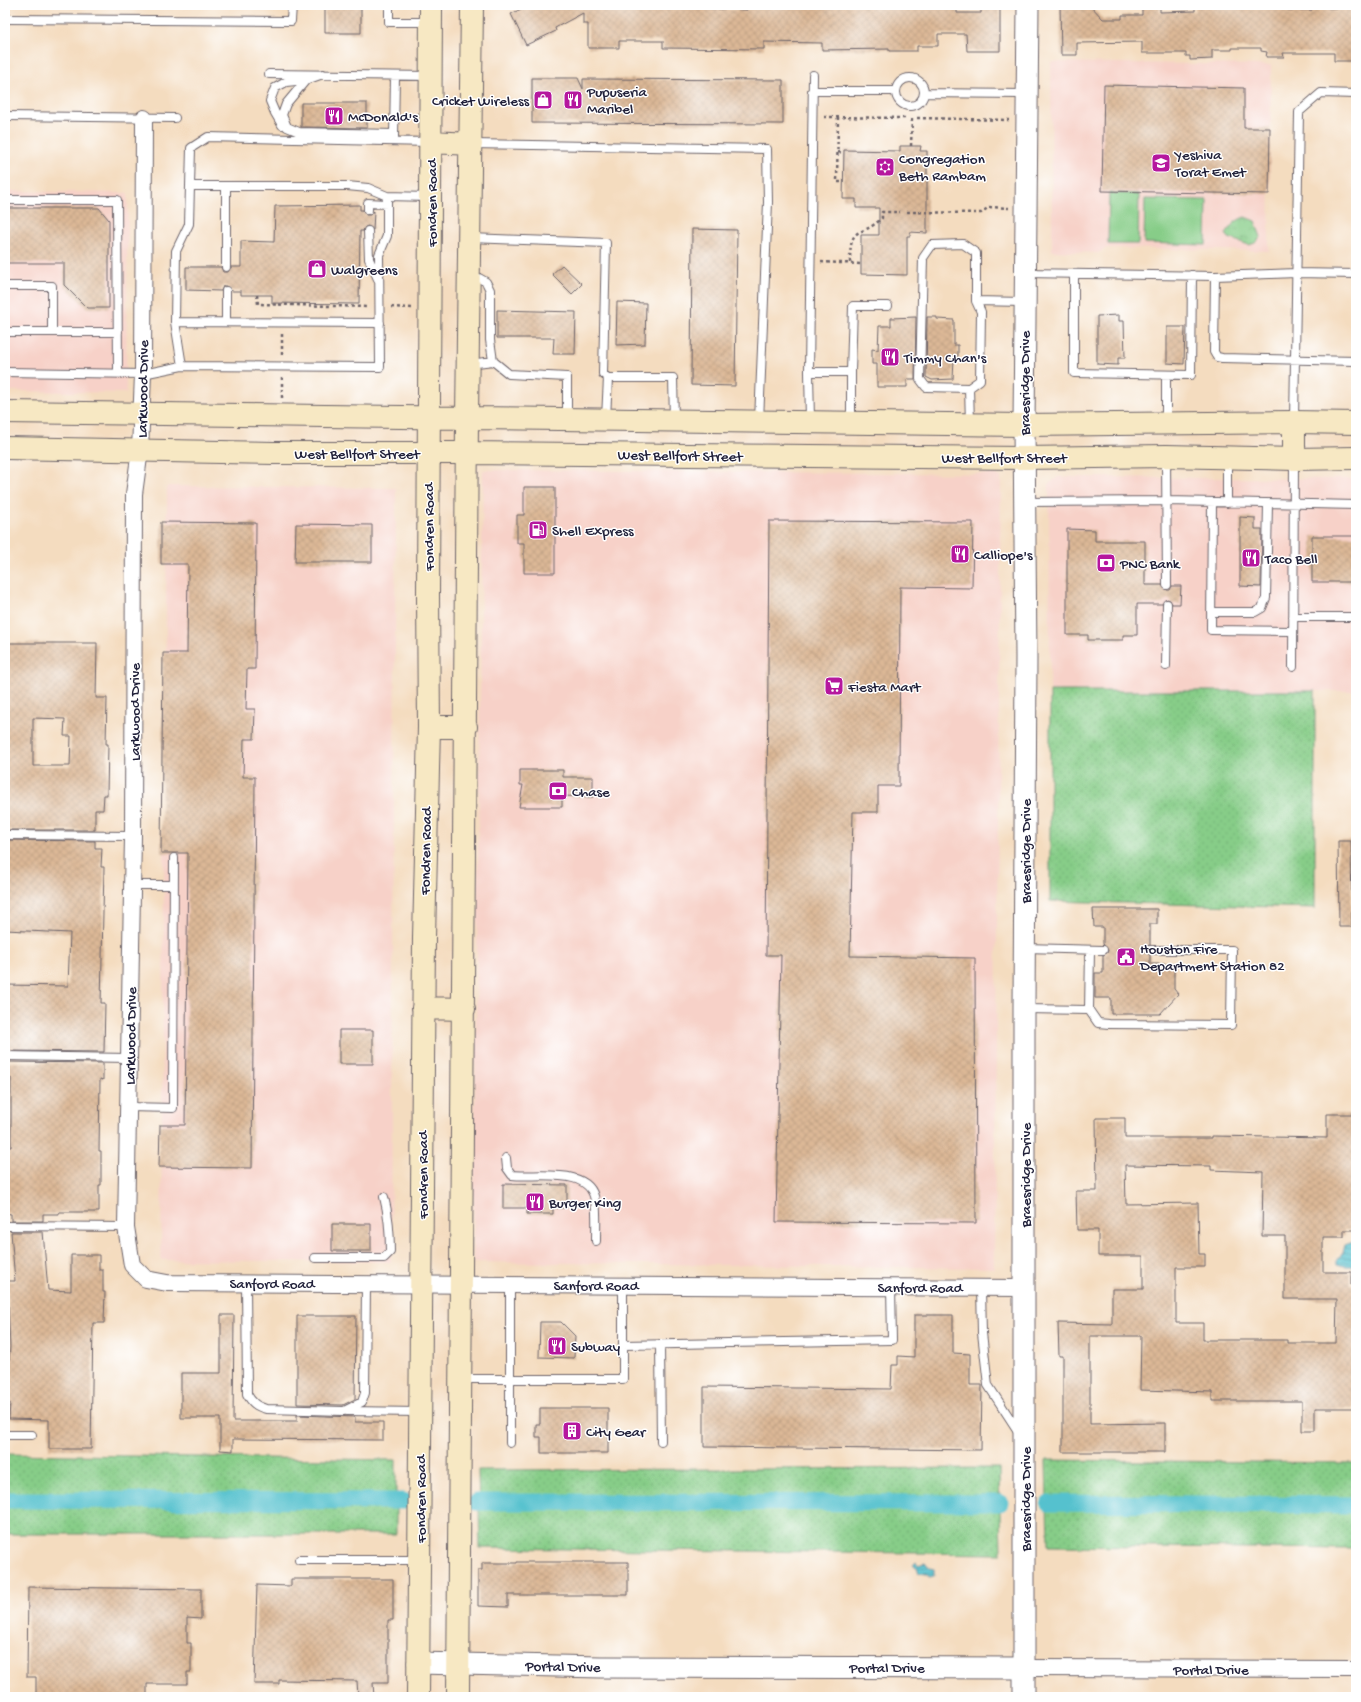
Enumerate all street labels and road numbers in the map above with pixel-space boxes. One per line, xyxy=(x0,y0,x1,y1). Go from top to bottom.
street label: Fondren Road xyxy=(424,158,442,248)
street label: Braesridge Drive xyxy=(1017,331,1035,436)
street label: Larkwood Drive xyxy=(134,340,154,438)
street label: West Bellfort Street xyxy=(294,446,421,464)
street label: West Bellfort Street xyxy=(617,447,745,467)
street label: West Bellfort Street xyxy=(941,450,1068,468)
street label: Fondren Road xyxy=(421,482,439,572)
street label: Larkwood Drive xyxy=(127,663,145,761)
street label: Braesridge Drive xyxy=(1018,799,1036,904)
street label: Fondren Road xyxy=(417,806,437,896)
street label: Larkwood Drive xyxy=(122,987,142,1085)
street label: Braesridge Drive xyxy=(1018,1123,1036,1228)
street label: Fondren Road xyxy=(415,1130,433,1220)
street label: Sanford Road xyxy=(229,1276,316,1294)
street label: Sanford Road xyxy=(553,1278,640,1296)
street label: Sanford Road xyxy=(877,1280,964,1298)
street label: Braesridge Drive xyxy=(1018,1447,1036,1552)
street label: Fondren Road xyxy=(413,1454,431,1544)
street label: Portal Drive xyxy=(524,1658,601,1678)
street label: Portal Drive xyxy=(848,1660,925,1678)
street label: Portal Drive xyxy=(1172,1662,1249,1680)

